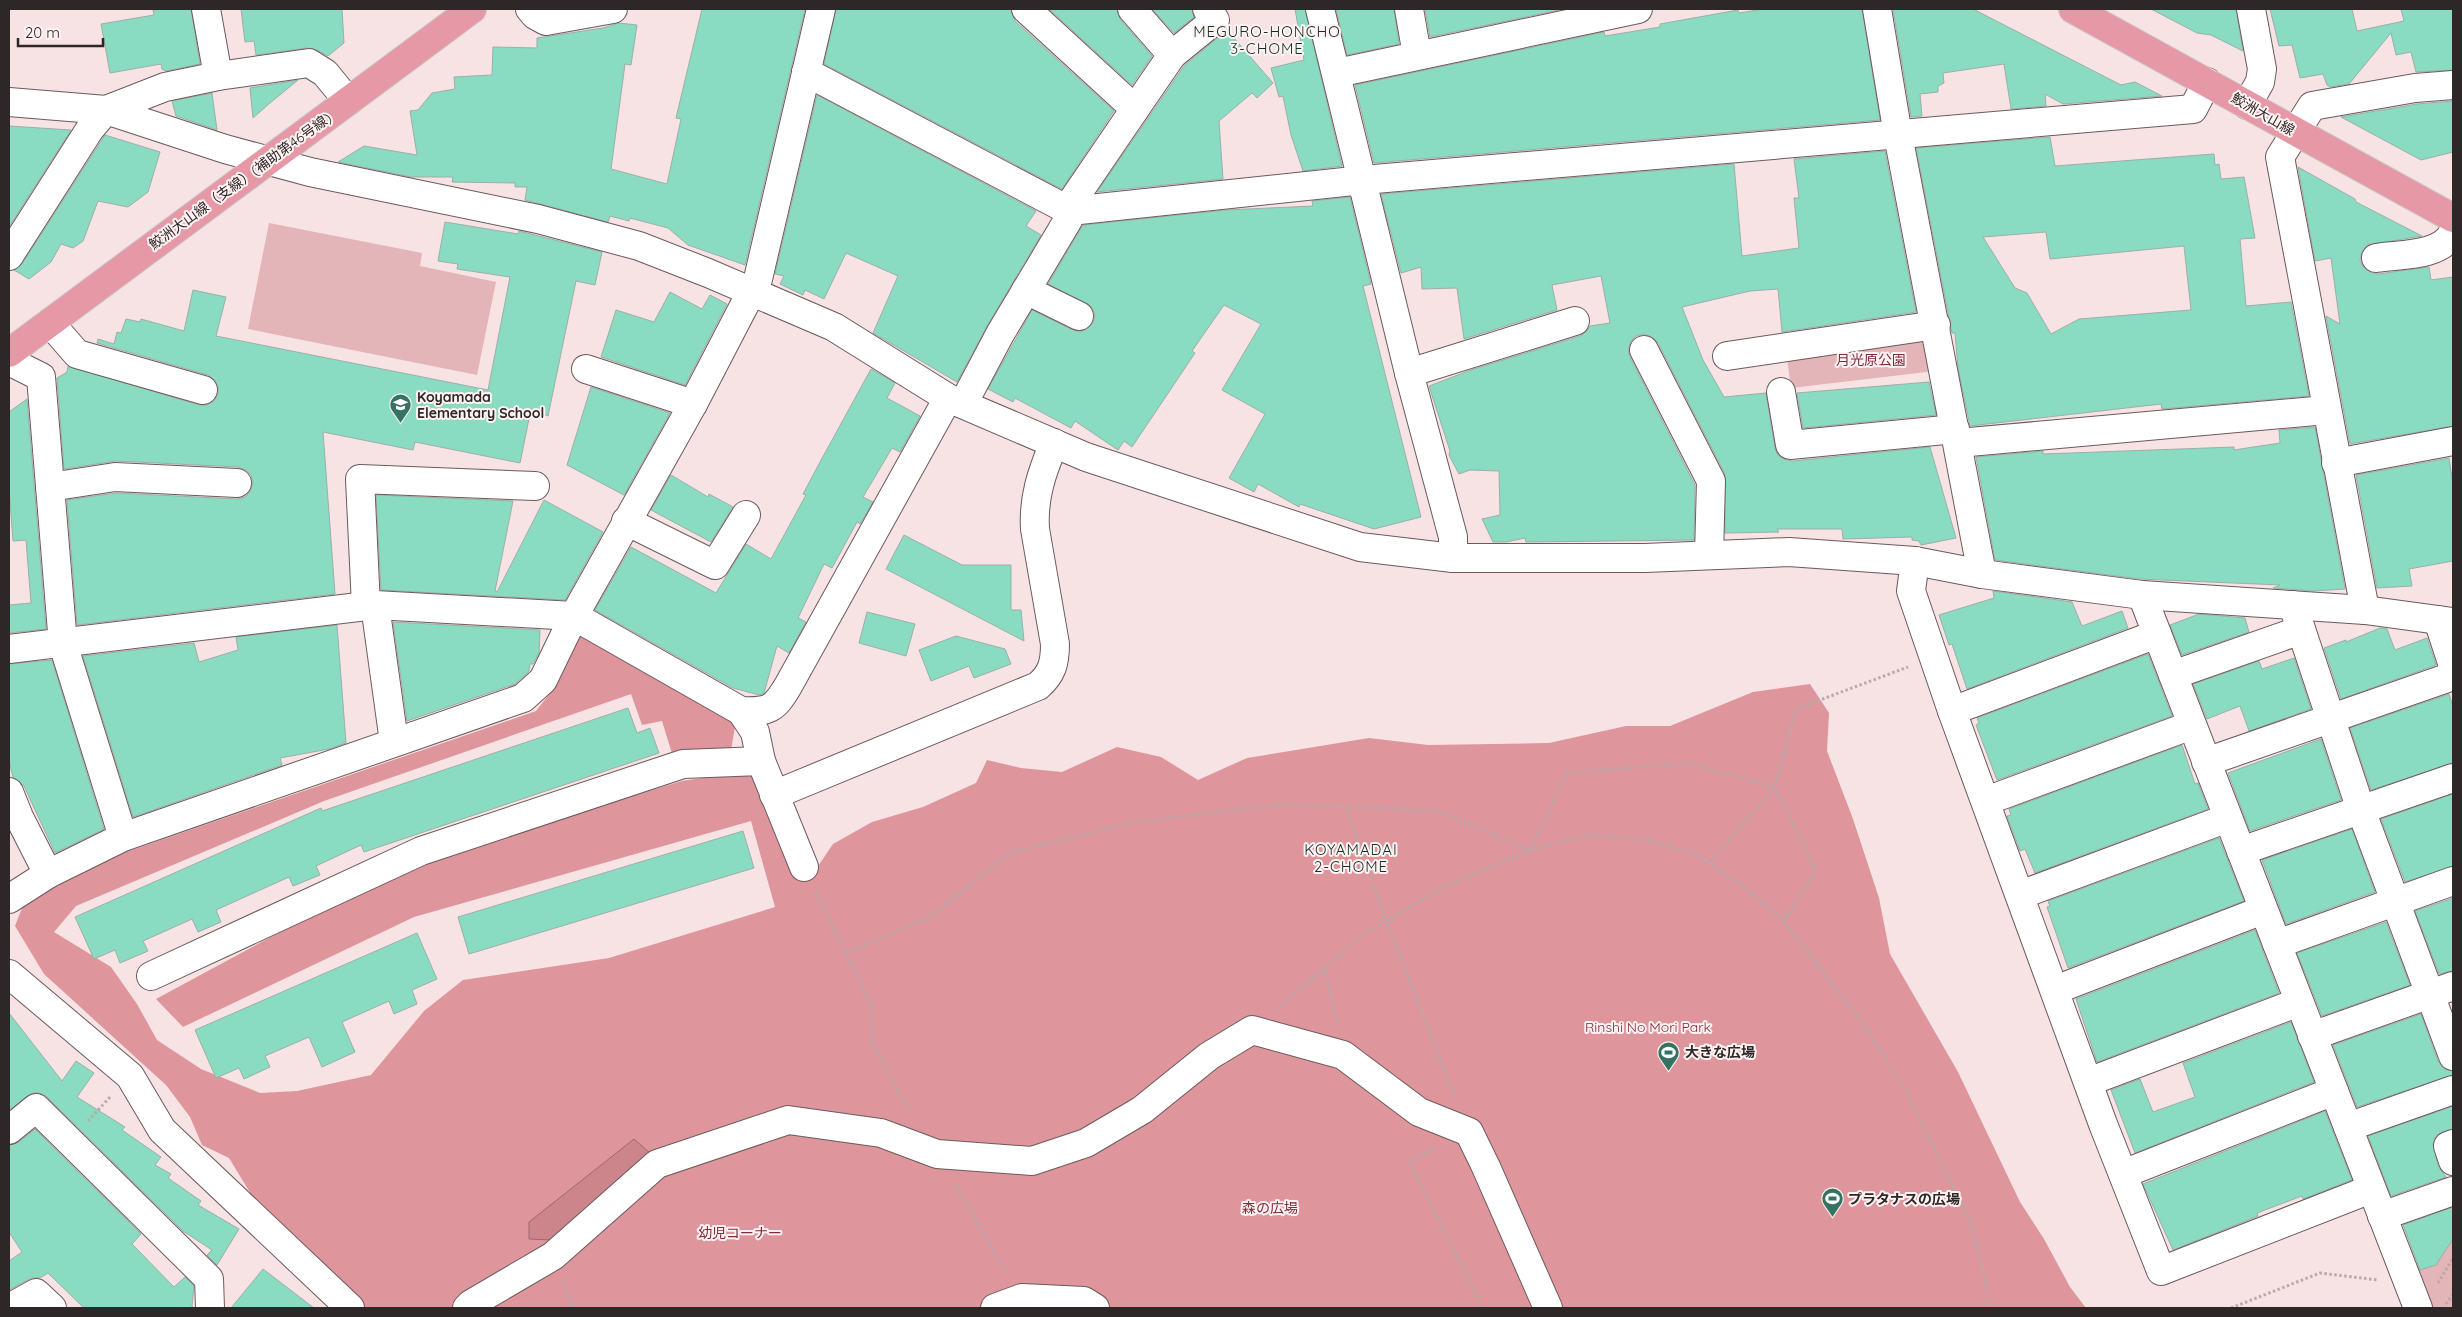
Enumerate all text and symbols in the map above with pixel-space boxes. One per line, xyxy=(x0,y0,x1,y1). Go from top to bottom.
scale bar xyxy=(18,15,102,47)
district label: MEGURO-HONCHO 3-CHOME xyxy=(1193,22,1341,58)
text: 20 m xyxy=(25,23,60,42)
street label: 鮫洲大山線 xyxy=(2228,89,2298,139)
street label: 鮫洲大山線（支線）(補助第46号線) xyxy=(145,109,335,253)
park label: 月光原公園 xyxy=(1836,351,1906,369)
place label: Koyamada Elementary School xyxy=(417,388,544,422)
school or university icon: Koyamada Elementary School xyxy=(389,393,413,424)
district label: KOYAMADAI 2-CHOME xyxy=(1304,840,1398,876)
park label: Rinshi No Mori Park xyxy=(1585,1018,1711,1036)
sports icon: 大きな広場 xyxy=(1657,1040,1681,1071)
place label: 大きな広場 xyxy=(1685,1043,1755,1061)
sports icon: プラタナスの広場 xyxy=(1820,1187,1844,1218)
place label: プラタナスの広場 xyxy=(1848,1190,1960,1208)
park label: 森の広場 xyxy=(1242,1199,1298,1217)
park label: 幼児コーナー xyxy=(698,1224,782,1242)

